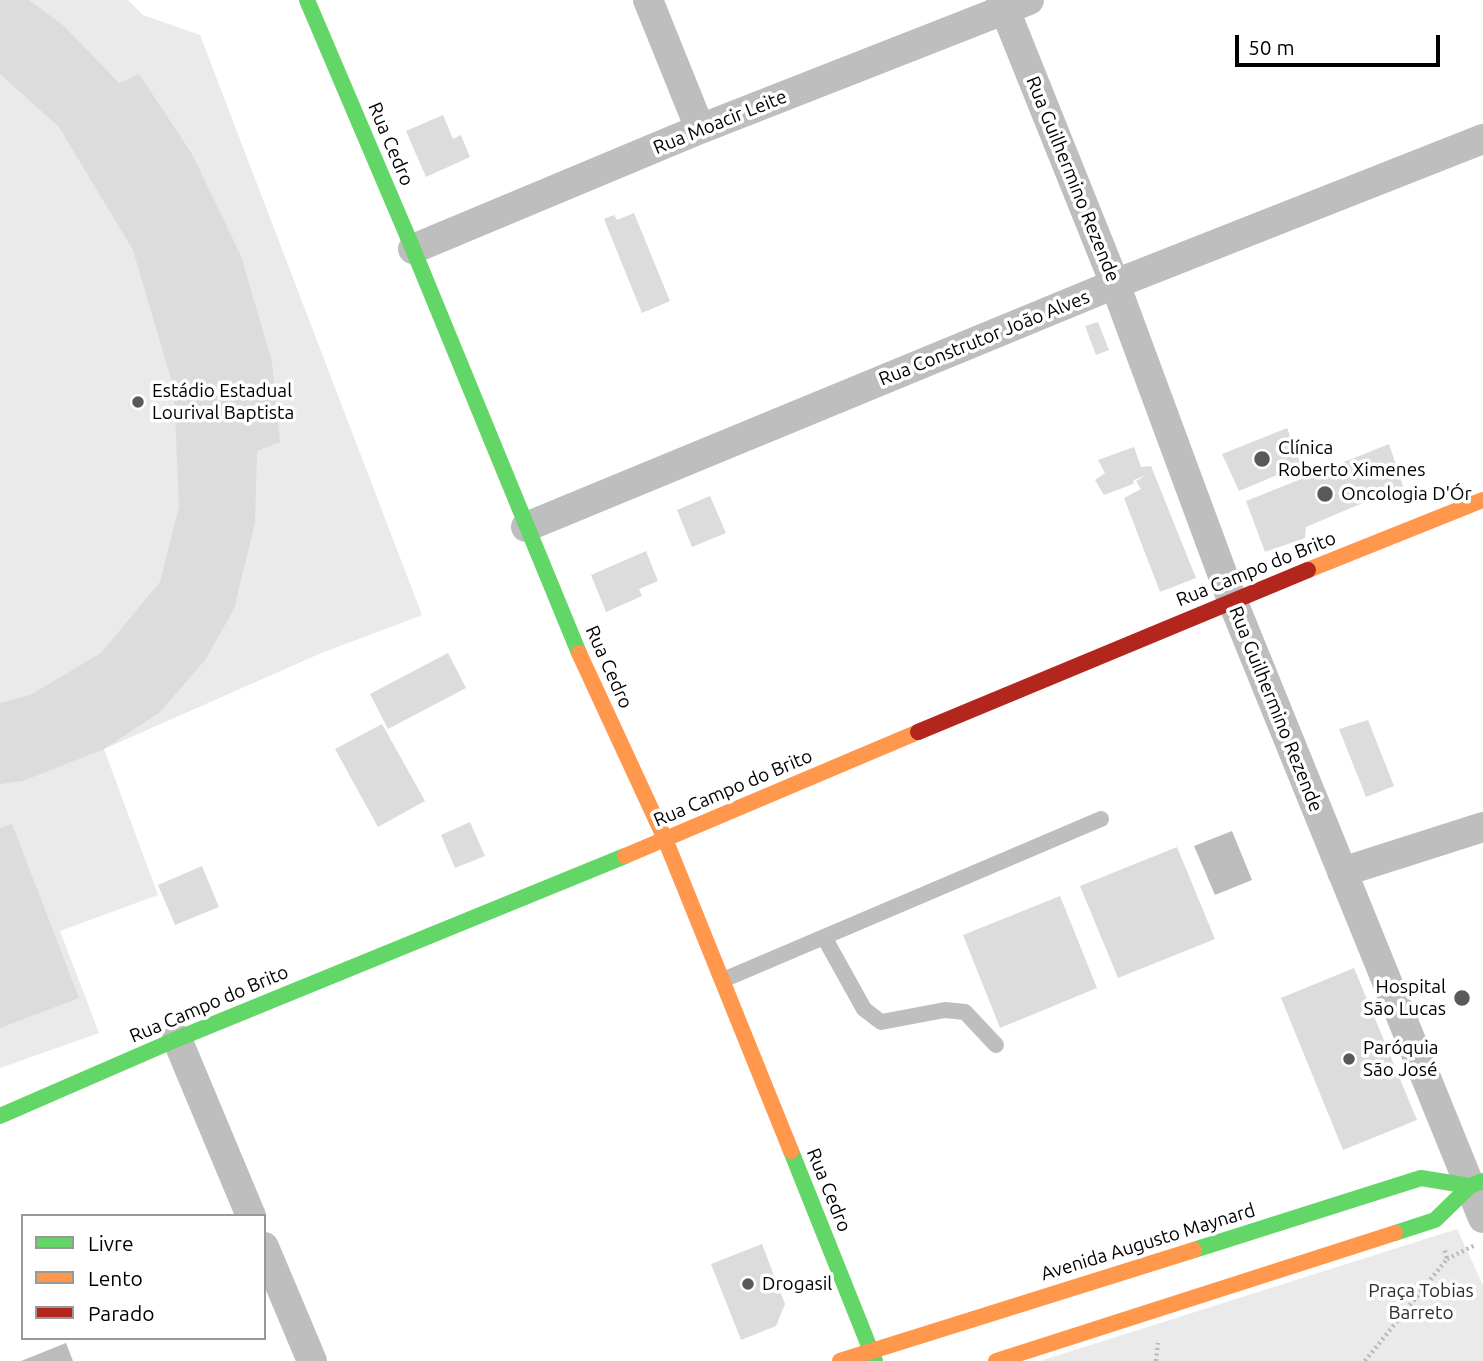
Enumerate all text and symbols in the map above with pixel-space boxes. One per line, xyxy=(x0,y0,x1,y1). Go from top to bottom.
scale bar xyxy=(1238,21,1443,65)
text: 50 m xyxy=(1248,35,1295,59)
street label: Rua Guilhermino Rezende xyxy=(1021,73,1125,285)
street label: Rua Moacir Leite xyxy=(650,85,790,159)
street label: Rua Cedro xyxy=(363,99,419,189)
street label: Rua Construtor João Alves xyxy=(875,285,1093,391)
place label: Estádio Estadual Lourival Baptista xyxy=(152,380,294,424)
marker: Estádio Estadual Lourival Baptista xyxy=(130,394,146,410)
place label: Clínica Roberto Ximenes xyxy=(1278,437,1425,481)
marker: Clínica Roberto Ximenes xyxy=(1252,449,1272,469)
place label: Oncologia D'Ór xyxy=(1341,483,1472,505)
marker: Oncologia D'Ór xyxy=(1315,484,1335,504)
street label: Rua Campo do Brito xyxy=(1173,527,1339,611)
street label: Rua Guilhermino Rezende xyxy=(1224,603,1328,815)
street label: Rua Cedro xyxy=(581,622,637,712)
street label: Rua Campo do Brito xyxy=(650,744,816,832)
street label: Rua Campo do Brito xyxy=(126,960,292,1048)
place label: Hospital São Lucas xyxy=(1363,976,1446,1020)
marker: Hospital São Lucas xyxy=(1452,988,1472,1008)
place label: Paróquia São José xyxy=(1363,1037,1439,1081)
marker: Paróquia São José xyxy=(1341,1051,1357,1067)
street label: Rua Cedro xyxy=(802,1145,856,1235)
street label: Avenida Augusto Maynard xyxy=(1038,1199,1258,1285)
legend xyxy=(21,1214,266,1340)
text: Livre xyxy=(88,1231,134,1255)
text: Lento xyxy=(88,1266,143,1290)
place label: Drogasil xyxy=(762,1273,832,1295)
marker: Drogasil xyxy=(740,1276,756,1292)
park label: Praça Tobias Barreto xyxy=(1368,1280,1474,1324)
text: Parado xyxy=(88,1301,154,1325)

